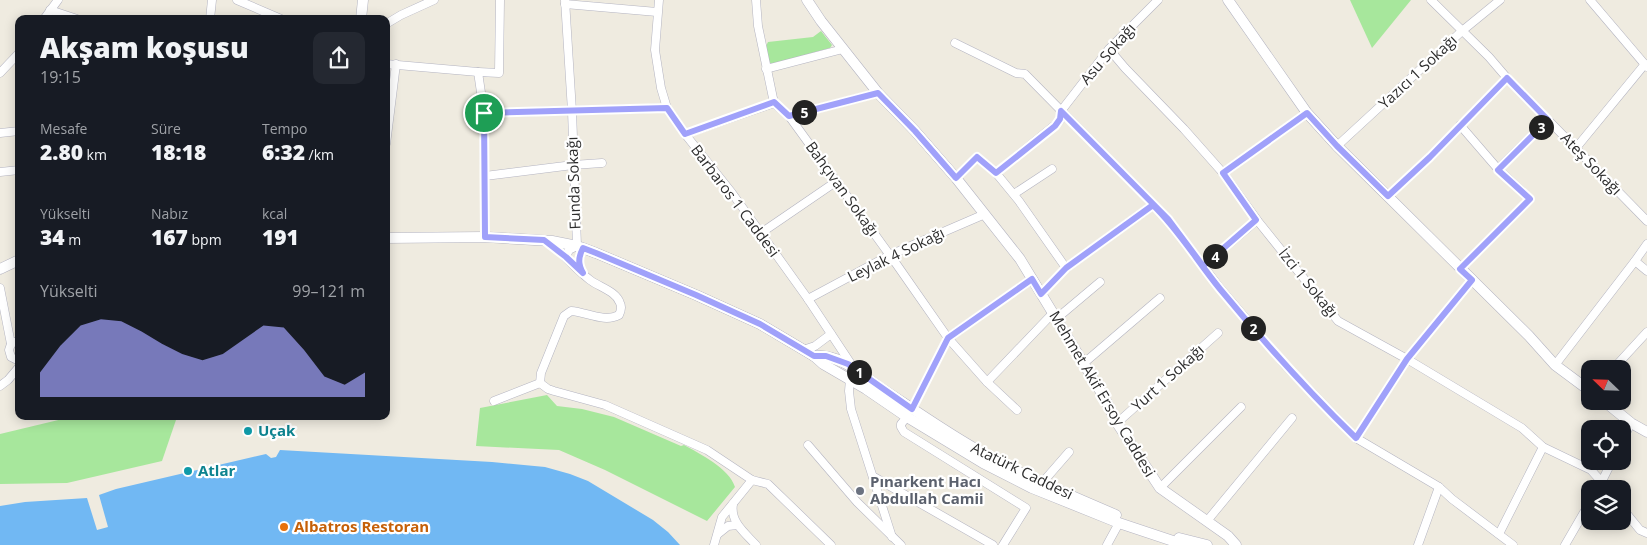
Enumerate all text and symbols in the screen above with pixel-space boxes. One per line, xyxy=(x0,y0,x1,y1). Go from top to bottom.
street label: Asu Sokağı xyxy=(1075,18,1139,88)
text: Akşam koşusu xyxy=(40,28,249,66)
street label: Yazıcı 1 Sokağı xyxy=(1374,30,1461,113)
button: share xyxy=(313,32,365,84)
text: 19:15 xyxy=(40,66,81,88)
pin xyxy=(463,92,505,134)
icon: arrive xyxy=(470,99,498,127)
pin: 5 xyxy=(792,100,816,124)
text: 5 xyxy=(800,103,809,122)
pin: 3 xyxy=(1528,114,1554,140)
text: 3 xyxy=(1537,118,1546,137)
text: Mesafe xyxy=(40,119,87,138)
text: Süre xyxy=(151,119,181,138)
text: Tempo xyxy=(262,119,308,138)
street label: Ateş Sokağı xyxy=(1557,128,1627,199)
street label: Funda Sokağı xyxy=(561,136,585,230)
street label: Bahçıvan Sokağı xyxy=(802,137,884,240)
text: 2.80 xyxy=(40,138,83,166)
text: 18:18 xyxy=(151,138,206,166)
text: 6:32 xyxy=(262,138,305,166)
street label: Barbaros 1 Caddesi xyxy=(687,140,785,261)
text: km xyxy=(83,145,107,164)
text: /km xyxy=(305,145,334,164)
text: Yükselti xyxy=(40,204,90,223)
text: Nabız xyxy=(151,204,188,223)
text: kcal xyxy=(262,204,287,223)
street label: Leylak 4 Sokağı xyxy=(844,222,947,286)
text: 34 xyxy=(40,223,65,251)
text: 167 xyxy=(151,223,188,251)
text: 191 xyxy=(262,223,299,251)
text: m xyxy=(65,230,81,249)
text: bpm xyxy=(188,230,222,249)
street label: İzci 1 Sokağı xyxy=(1275,243,1343,321)
pin: 4 xyxy=(1202,244,1228,268)
text: 4 xyxy=(1211,247,1220,266)
text: Yükselti xyxy=(40,280,98,302)
text: 99–121 m xyxy=(292,280,365,302)
street label: Mehmet Akif Ersoy Caddesi xyxy=(1045,307,1160,480)
pin: 2 xyxy=(1240,316,1266,340)
text: 2 xyxy=(1249,319,1258,338)
street label: Yurt 1 Sokağı xyxy=(1127,339,1208,415)
pin: 1 xyxy=(846,360,872,384)
north arrow xyxy=(1581,360,1631,410)
map controls xyxy=(1581,360,1631,530)
text: 1 xyxy=(855,363,864,382)
place label: Uçak xyxy=(258,420,296,440)
button: locate xyxy=(1581,420,1631,470)
marker: Uçak xyxy=(242,425,254,437)
street label: Atatürk Caddesi xyxy=(968,437,1077,503)
place label: Atlar xyxy=(198,460,235,480)
marker: Atlar xyxy=(182,465,194,477)
place label: Pınarkent Hacı Abdullah Camii xyxy=(870,471,984,508)
button: layers xyxy=(1581,480,1631,530)
marker: Pınarkent Hacı Abdullah Camii xyxy=(854,485,866,497)
place label: Albatros Restoran xyxy=(294,516,429,536)
marker: Albatros Restoran xyxy=(278,521,290,533)

